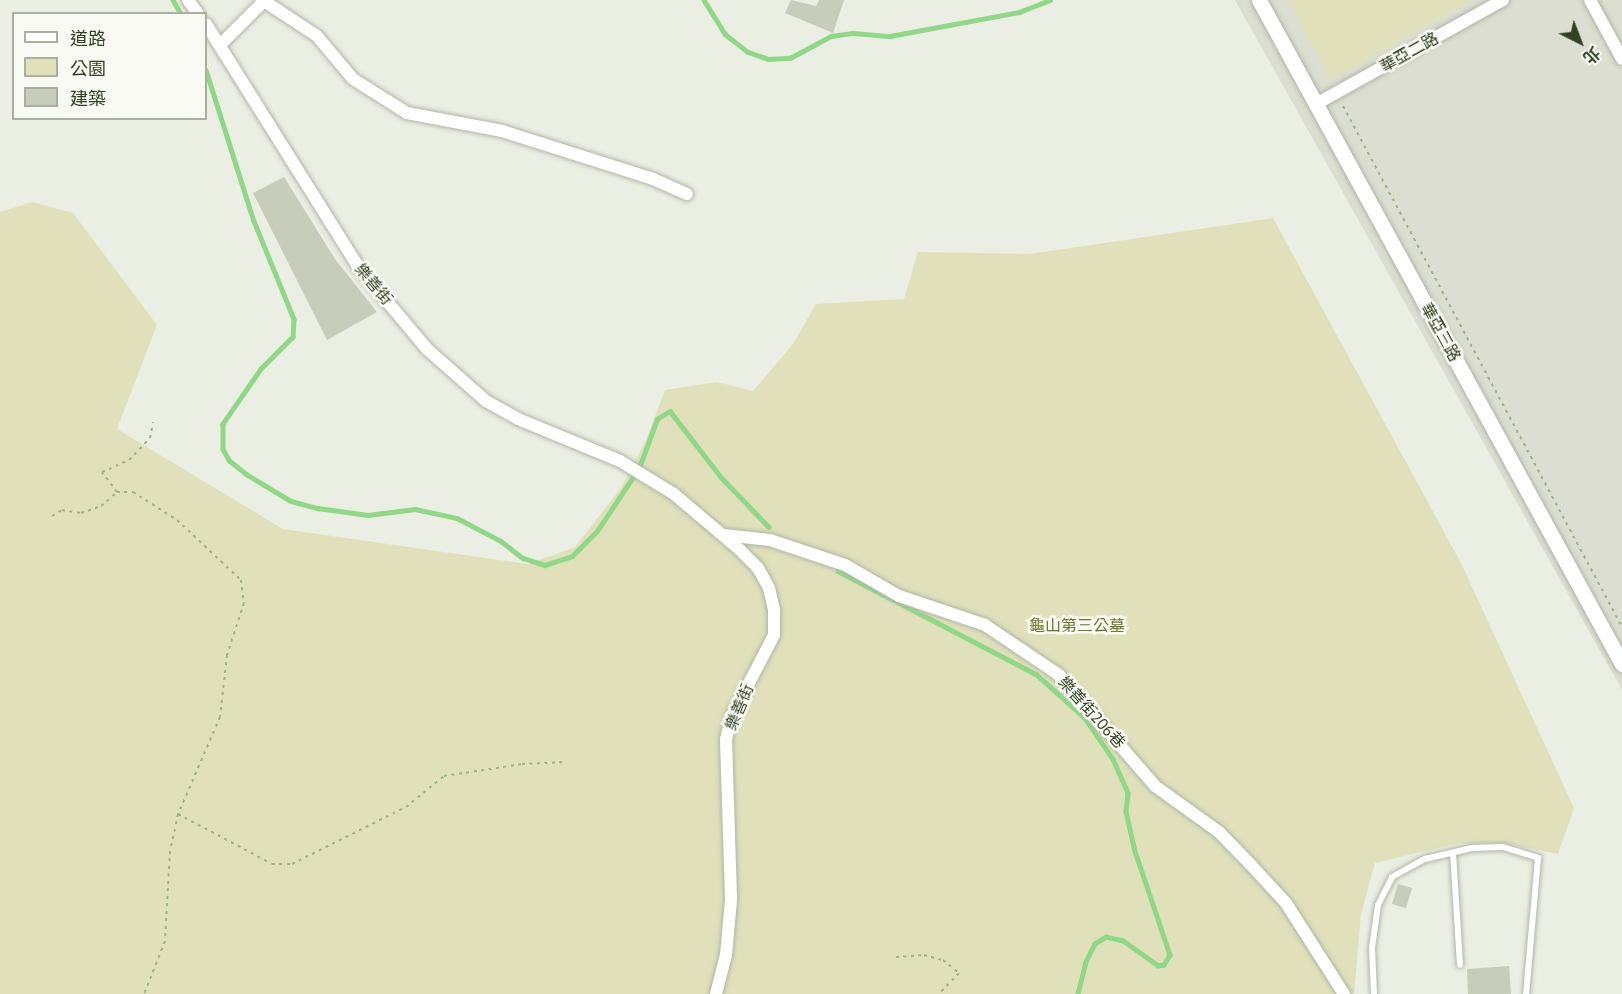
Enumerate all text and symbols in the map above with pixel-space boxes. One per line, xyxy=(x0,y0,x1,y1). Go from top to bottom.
legend xyxy=(12,12,207,120)
north arrow xyxy=(1550,12,1610,72)
text: 道路 xyxy=(70,27,106,50)
street label: 華亞二路 xyxy=(1376,28,1442,76)
text: 北 xyxy=(1579,43,1605,68)
text: 公園 xyxy=(70,57,106,80)
text: 建築 xyxy=(70,87,106,110)
street label: 樂善街 xyxy=(351,259,397,309)
street label: 華亞三路 xyxy=(1417,299,1465,365)
park label: 龜山第三公墓 xyxy=(1029,615,1125,635)
street label: 樂善街206巷 xyxy=(1055,672,1129,752)
street label: 樂善街 xyxy=(721,681,757,733)

